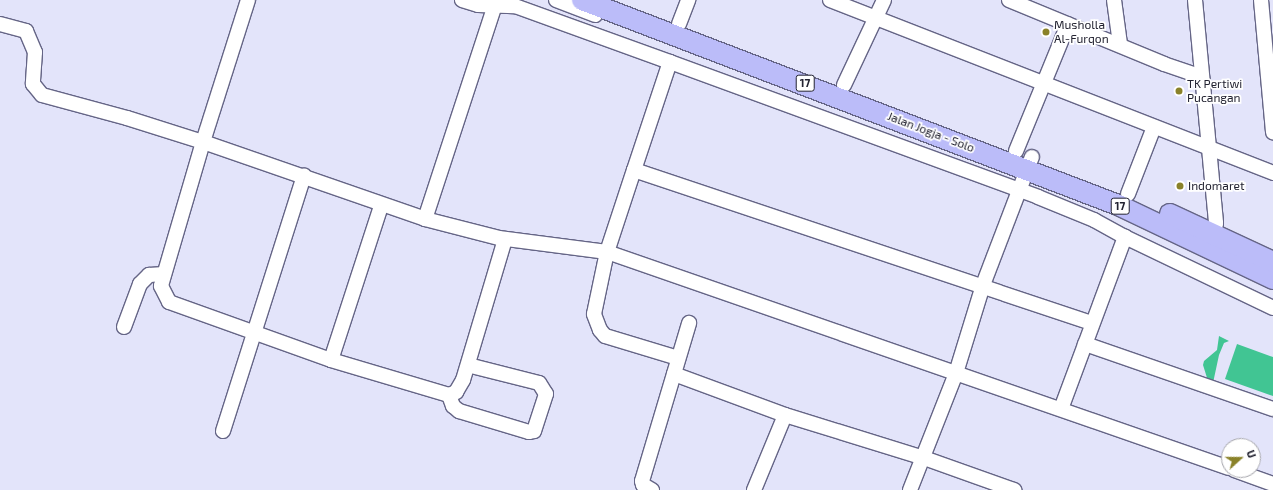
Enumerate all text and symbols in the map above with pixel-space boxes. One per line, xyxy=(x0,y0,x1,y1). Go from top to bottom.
place label: Musholla Al-Furqon xyxy=(1054,18,1109,46)
marker: Musholla Al-Furqon xyxy=(1041,27,1051,37)
road number: 17 xyxy=(795,74,815,92)
place label: TK Pertiwi Pucangan xyxy=(1187,77,1242,105)
marker: TK Pertiwi Pucangan xyxy=(1174,86,1184,96)
street label: Jalan Jogja - Solo xyxy=(885,109,977,155)
place label: Indomaret xyxy=(1188,179,1245,193)
marker: Indomaret xyxy=(1175,181,1185,191)
road number: 17 xyxy=(1110,197,1130,215)
north arrow xyxy=(1221,438,1261,478)
text: U xyxy=(1244,448,1259,460)

